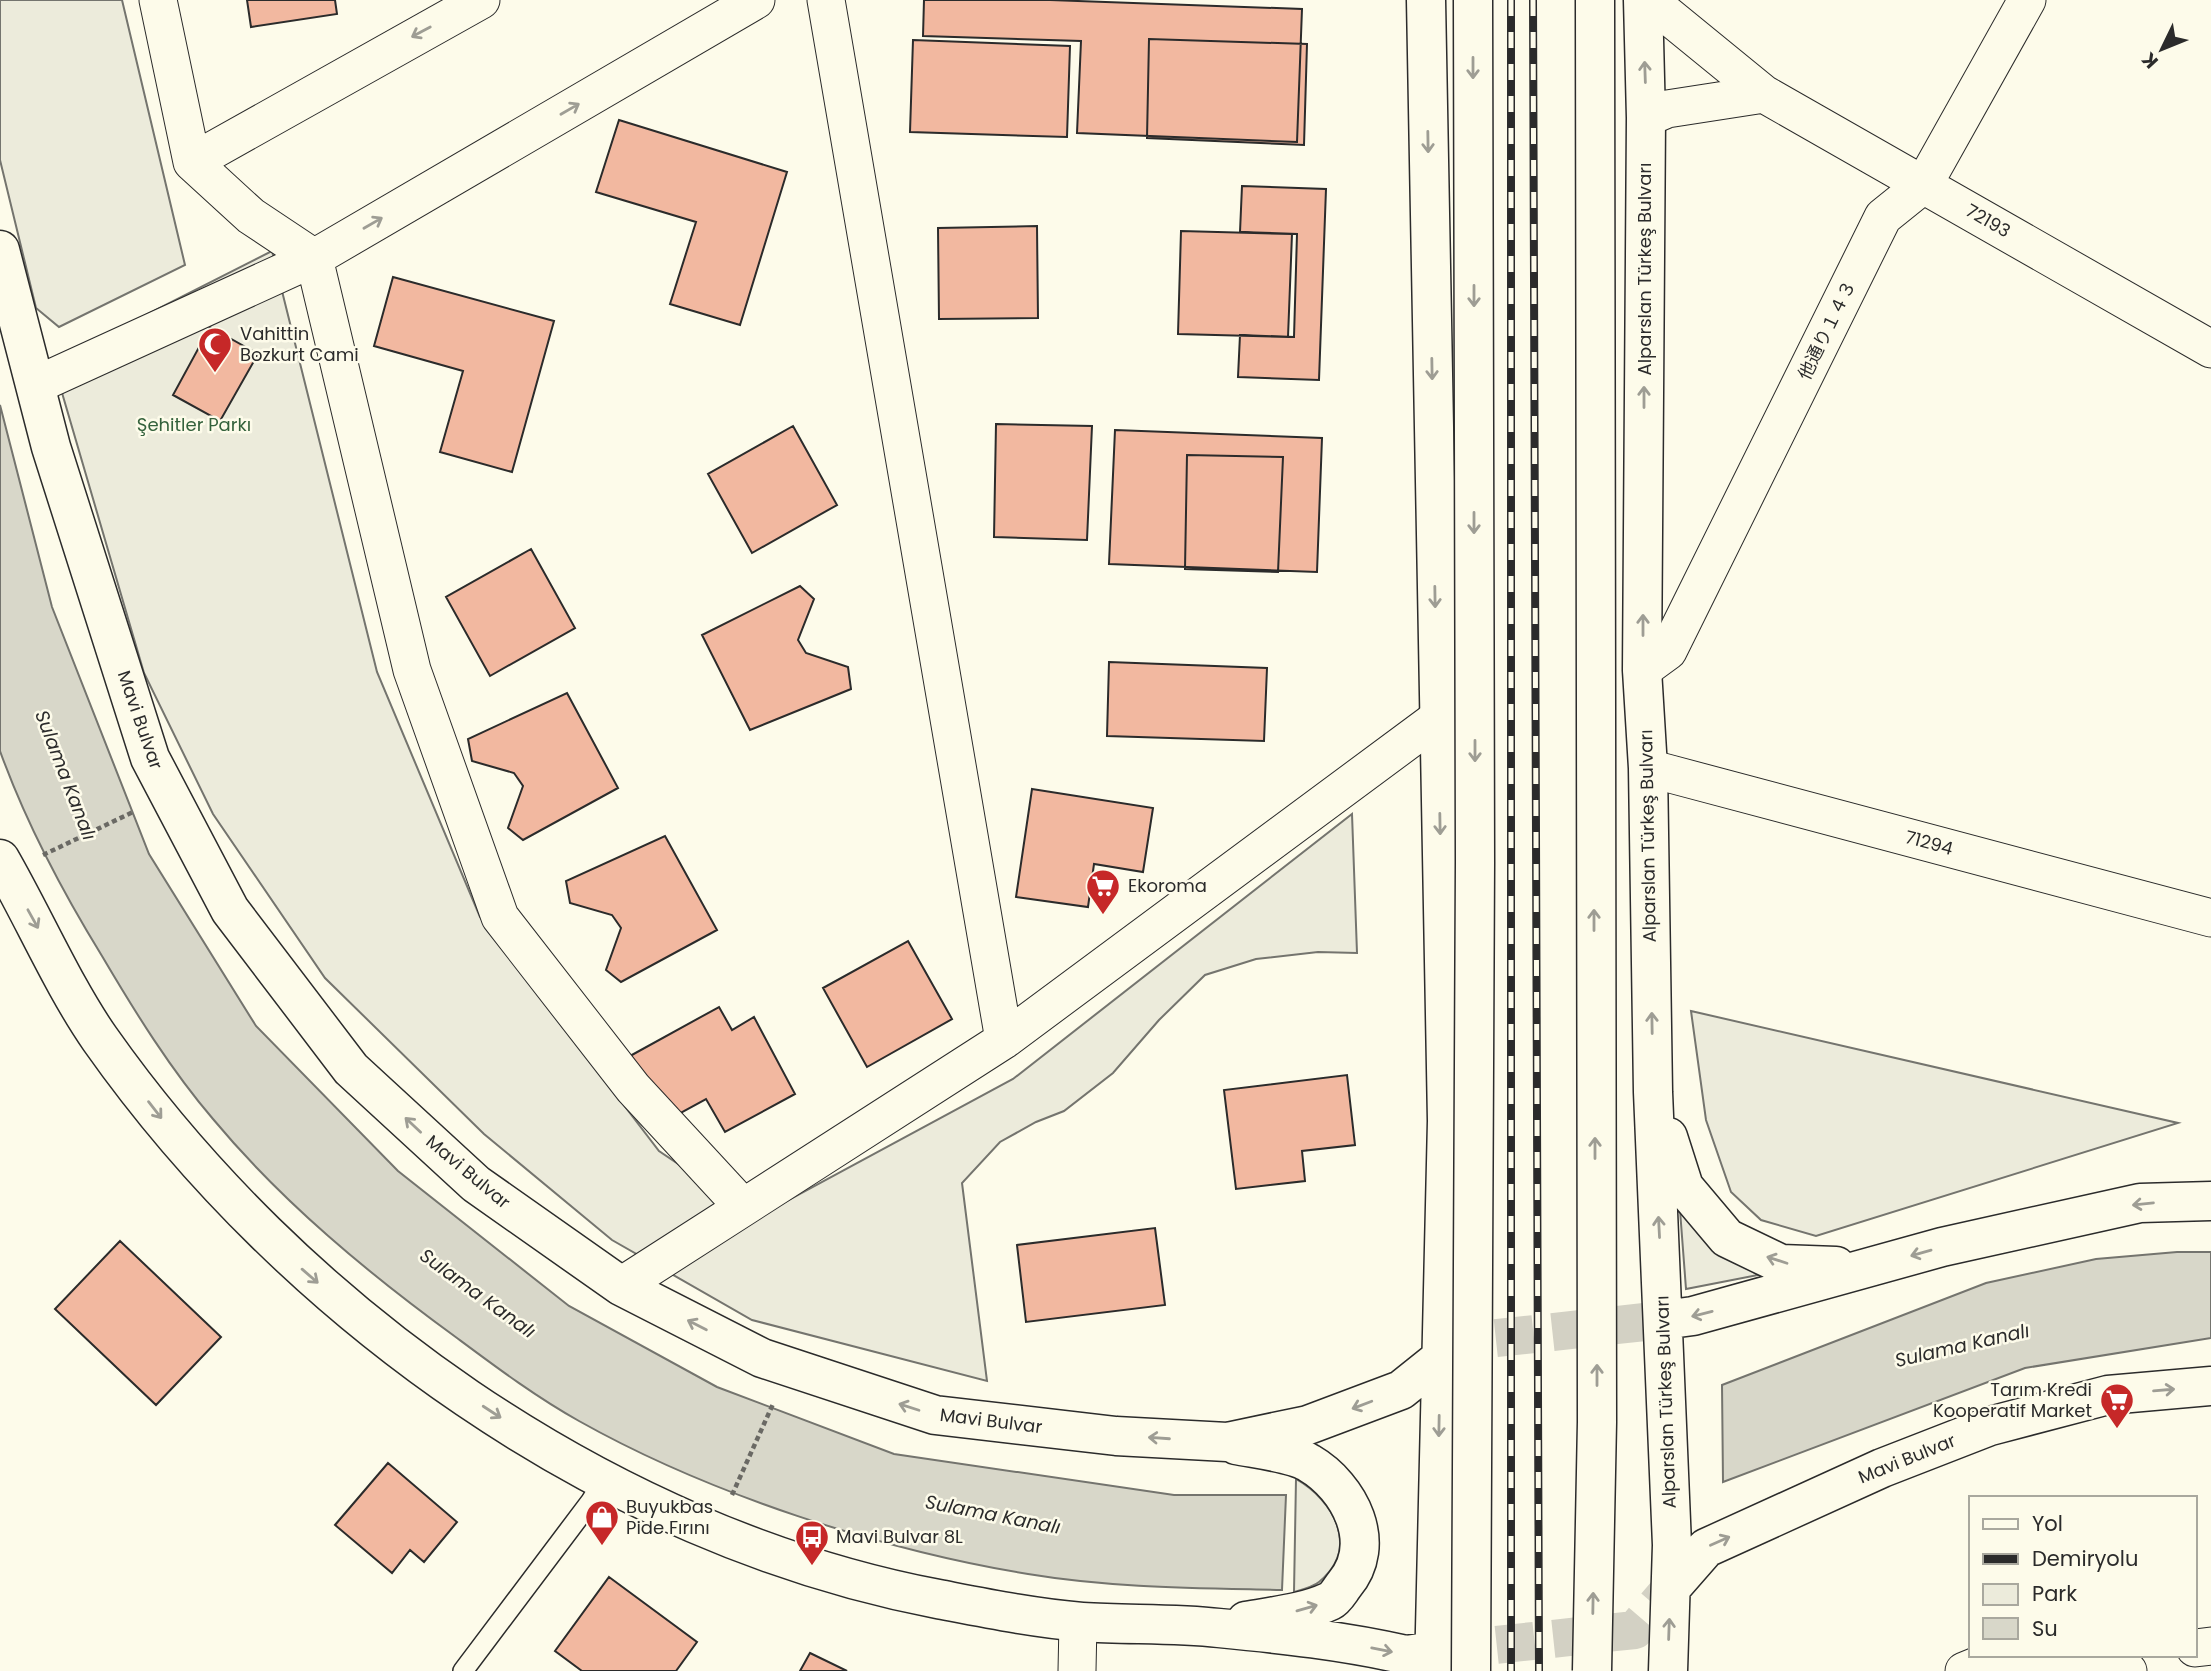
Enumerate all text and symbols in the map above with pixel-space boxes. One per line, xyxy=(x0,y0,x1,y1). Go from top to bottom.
north arrow xyxy=(2127,14,2197,84)
one-way arrow xyxy=(411,25,431,39)
text: K xyxy=(2136,46,2164,74)
one-way arrow xyxy=(1466,56,1480,79)
one-way arrow xyxy=(1638,60,1652,83)
one-way arrow xyxy=(559,101,579,115)
one-way arrow xyxy=(1421,130,1435,153)
street label: Alparslan Türkeş Bulvarı xyxy=(1632,163,1657,375)
street label: 72193 xyxy=(1961,198,2015,243)
one-way arrow xyxy=(363,216,383,230)
street label: 他通り１４３ xyxy=(1792,276,1861,384)
one-way arrow xyxy=(1467,284,1481,307)
place label: Vahittin Bozkurt Cami xyxy=(240,321,359,367)
mosque icon: Vahittin Bozkurt Cami xyxy=(196,325,234,374)
one-way arrow xyxy=(1425,357,1439,380)
one-way arrow xyxy=(1637,386,1651,409)
park label: Şehitler Parkı xyxy=(137,412,251,437)
one-way arrow xyxy=(1467,511,1481,534)
one-way arrow xyxy=(1429,585,1442,608)
one-way arrow xyxy=(1636,613,1650,636)
street label: Mavi Bulvar xyxy=(112,667,169,773)
water label: Sulama Kanalı xyxy=(28,706,103,844)
street label: Alparslan Türkeş Bulvarı xyxy=(1633,729,1662,943)
one-way arrow xyxy=(1468,739,1482,762)
one-way arrow xyxy=(1433,812,1447,835)
street label: 71294 xyxy=(1902,824,1956,861)
supermarket icon: Ekoroma xyxy=(1084,867,1122,916)
place label: Ekoroma xyxy=(1128,873,1207,898)
one-way arrow xyxy=(27,908,40,929)
one-way arrow xyxy=(1587,909,1601,932)
one-way arrow xyxy=(1645,1012,1658,1035)
one-way arrow xyxy=(148,1101,163,1119)
one-way arrow xyxy=(404,1117,422,1133)
street label: Mavi Bulvar xyxy=(421,1129,516,1214)
one-way arrow xyxy=(1588,1137,1602,1160)
one-way arrow xyxy=(2132,1197,2155,1210)
one-way arrow xyxy=(1652,1216,1665,1239)
water label: Sulama Kanalı xyxy=(414,1242,541,1345)
one-way arrow xyxy=(1910,1247,1933,1260)
one-way arrow xyxy=(1766,1253,1788,1265)
one-way arrow xyxy=(301,1268,319,1284)
street label: Alparslan Türkeş Bulvarı xyxy=(1649,1295,1682,1509)
one-way arrow xyxy=(1691,1308,1714,1321)
water label: Sulama Kanalı xyxy=(1892,1317,2032,1374)
one-way arrow xyxy=(688,1318,708,1332)
one-way arrow xyxy=(1590,1364,1604,1387)
place label: Tarım Kredi Kooperatif Market xyxy=(1933,1377,2092,1423)
supermarket icon: Tarım Kredi Kooperatif Market xyxy=(2098,1381,2136,1430)
one-way arrow xyxy=(2152,1383,2175,1396)
one-way arrow xyxy=(899,1400,921,1412)
one-way arrow xyxy=(1352,1400,1374,1412)
street label: Mavi Bulvar xyxy=(938,1402,1044,1439)
one-way arrow xyxy=(482,1404,501,1419)
one-way arrow xyxy=(1432,1414,1446,1437)
street label: Mavi Bulvar xyxy=(1854,1428,1959,1489)
one-way arrow xyxy=(1148,1431,1171,1444)
water label: Sulama Kanalı xyxy=(923,1488,1063,1541)
place label: Buyukbas Pide Fırını xyxy=(626,1494,713,1540)
legend xyxy=(1969,1496,2197,1657)
shop icon: Buyukbas Pide Fırını xyxy=(583,1498,621,1547)
text: Yol xyxy=(2032,1509,2063,1538)
bus stop icon: Mavi Bulvar 8L xyxy=(793,1518,831,1567)
place label: Mavi Bulvar 8L xyxy=(836,1524,963,1549)
one-way arrow xyxy=(1708,1534,1730,1547)
text: Demiryolu xyxy=(2032,1544,2138,1573)
text: Park xyxy=(2032,1579,2077,1608)
one-way arrow xyxy=(1587,1592,1600,1615)
one-way arrow xyxy=(1296,1600,1318,1613)
text: Su xyxy=(2032,1614,2058,1643)
one-way arrow xyxy=(1663,1618,1676,1641)
one-way arrow xyxy=(1370,1643,1393,1657)

